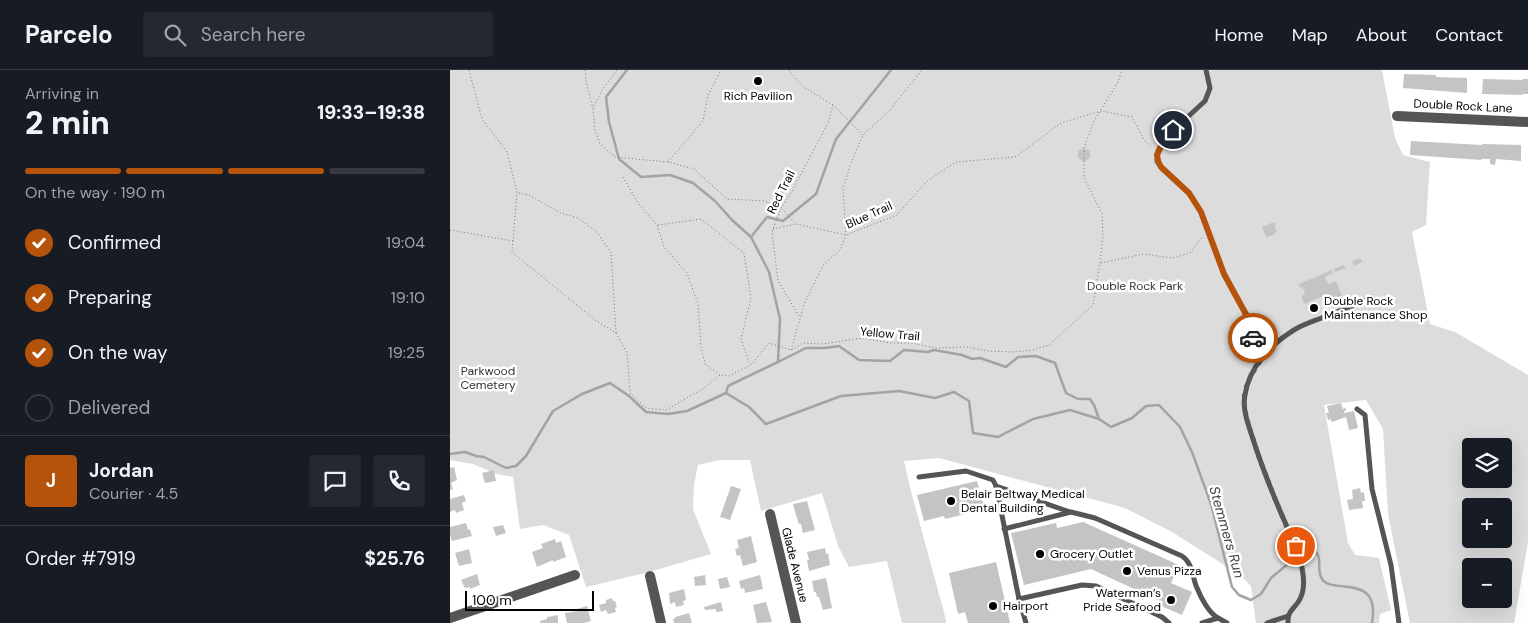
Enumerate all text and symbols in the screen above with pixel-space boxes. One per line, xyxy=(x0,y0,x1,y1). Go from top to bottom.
search box xyxy=(143,12,493,57)
text: Parcelo xyxy=(25,19,113,50)
icon: search xyxy=(161,21,189,49)
text: Search here xyxy=(201,22,306,47)
text: Home xyxy=(1214,23,1264,47)
text: Map xyxy=(1292,23,1328,47)
text: About xyxy=(1356,23,1407,47)
text: Contact xyxy=(1435,23,1503,47)
marker: Rich Pavilion xyxy=(752,75,764,87)
text: Arriving in xyxy=(25,83,99,104)
place label: Rich Pavilion xyxy=(724,88,792,104)
street label: Double Rock Lane xyxy=(1413,95,1513,117)
text: 19:33–19:38 xyxy=(317,100,425,125)
text: 2 min xyxy=(25,102,110,144)
pin xyxy=(1152,109,1194,151)
icon: home xyxy=(1159,116,1187,144)
street label: Red Trail xyxy=(763,167,799,217)
text: On the way · 190 m xyxy=(25,182,165,203)
street label: Blue Trail xyxy=(843,198,895,232)
icon: check xyxy=(25,229,53,257)
text: Confirmed xyxy=(68,230,161,255)
text: 19:04 xyxy=(386,232,425,253)
park label: Double Rock Park xyxy=(1087,278,1183,294)
icon: check xyxy=(25,284,53,312)
text: Preparing xyxy=(68,285,152,310)
text: 19:10 xyxy=(391,287,425,308)
place label: Double Rock Maintenance Shop xyxy=(1324,293,1427,323)
marker: Double Rock Maintenance Shop xyxy=(1308,302,1320,314)
courier xyxy=(1228,313,1278,363)
street label: Yellow Trail xyxy=(859,323,921,345)
icon: car xyxy=(1239,324,1267,352)
icon: check xyxy=(25,339,53,367)
text: On the way xyxy=(68,340,168,365)
text: 19:25 xyxy=(388,342,425,363)
park label: Parkwood Cemetery xyxy=(460,363,516,393)
text: Delivered xyxy=(68,395,150,420)
map controls xyxy=(1462,438,1512,608)
button: layers xyxy=(1462,438,1512,488)
button: chat xyxy=(309,455,361,507)
button: phone xyxy=(373,455,425,507)
text: Jordan xyxy=(89,458,154,483)
text: J xyxy=(46,468,56,493)
text: Courier · 4.5 xyxy=(89,483,178,504)
water label: Stemmers Run xyxy=(1205,484,1249,580)
place label: Belair Beltway Medical Dental Building xyxy=(961,486,1085,516)
marker: Belair Beltway Medical Dental Building xyxy=(945,495,957,507)
button: + xyxy=(1462,498,1512,548)
pin xyxy=(1275,525,1317,567)
street label: Glade Avenue xyxy=(778,526,812,604)
icon: bag xyxy=(1282,532,1310,560)
text: Order #7919 xyxy=(25,546,136,571)
text: $25.76 xyxy=(364,546,425,571)
place label: Grocery Outlet xyxy=(1050,546,1134,562)
marker: Grocery Outlet xyxy=(1034,548,1046,560)
button: − xyxy=(1462,558,1512,608)
place label: Venus Pizza xyxy=(1137,563,1201,579)
marker: Venus Pizza xyxy=(1121,565,1133,577)
place label: Waterman’s Pride Seafood xyxy=(1083,585,1161,615)
scale bar xyxy=(465,588,594,611)
text: 100 m xyxy=(472,591,512,609)
marker: Waterman’s Pride Seafood xyxy=(1165,594,1177,606)
place label: Hairport xyxy=(1003,598,1049,614)
marker: Hairport xyxy=(987,600,999,612)

